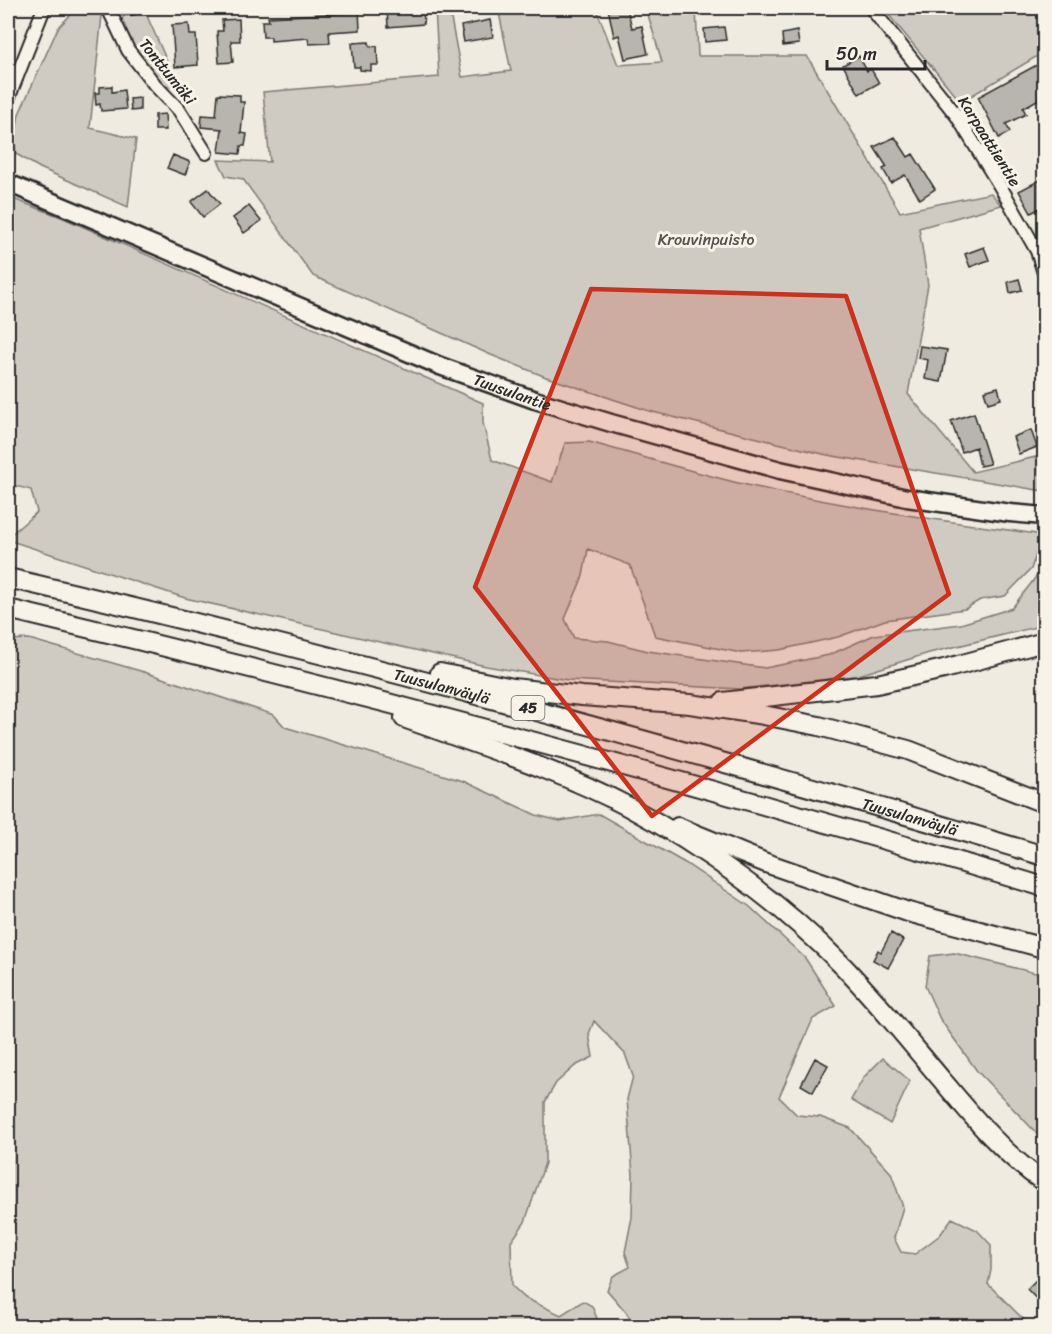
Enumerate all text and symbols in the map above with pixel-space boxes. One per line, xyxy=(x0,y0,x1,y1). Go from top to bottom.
street label: Tonttumäki xyxy=(131,31,204,112)
scale bar xyxy=(827,33,924,71)
text: 50 m xyxy=(836,38,877,70)
street label: Karpaattientie xyxy=(950,90,1029,193)
park label: Krouvinpuisto xyxy=(658,225,754,254)
street label: Tuusulantie xyxy=(469,365,555,419)
street label: Tuusulanväylä xyxy=(390,660,494,713)
road number: 45 xyxy=(512,696,544,720)
street label: Tuusulanväylä xyxy=(859,789,962,845)

